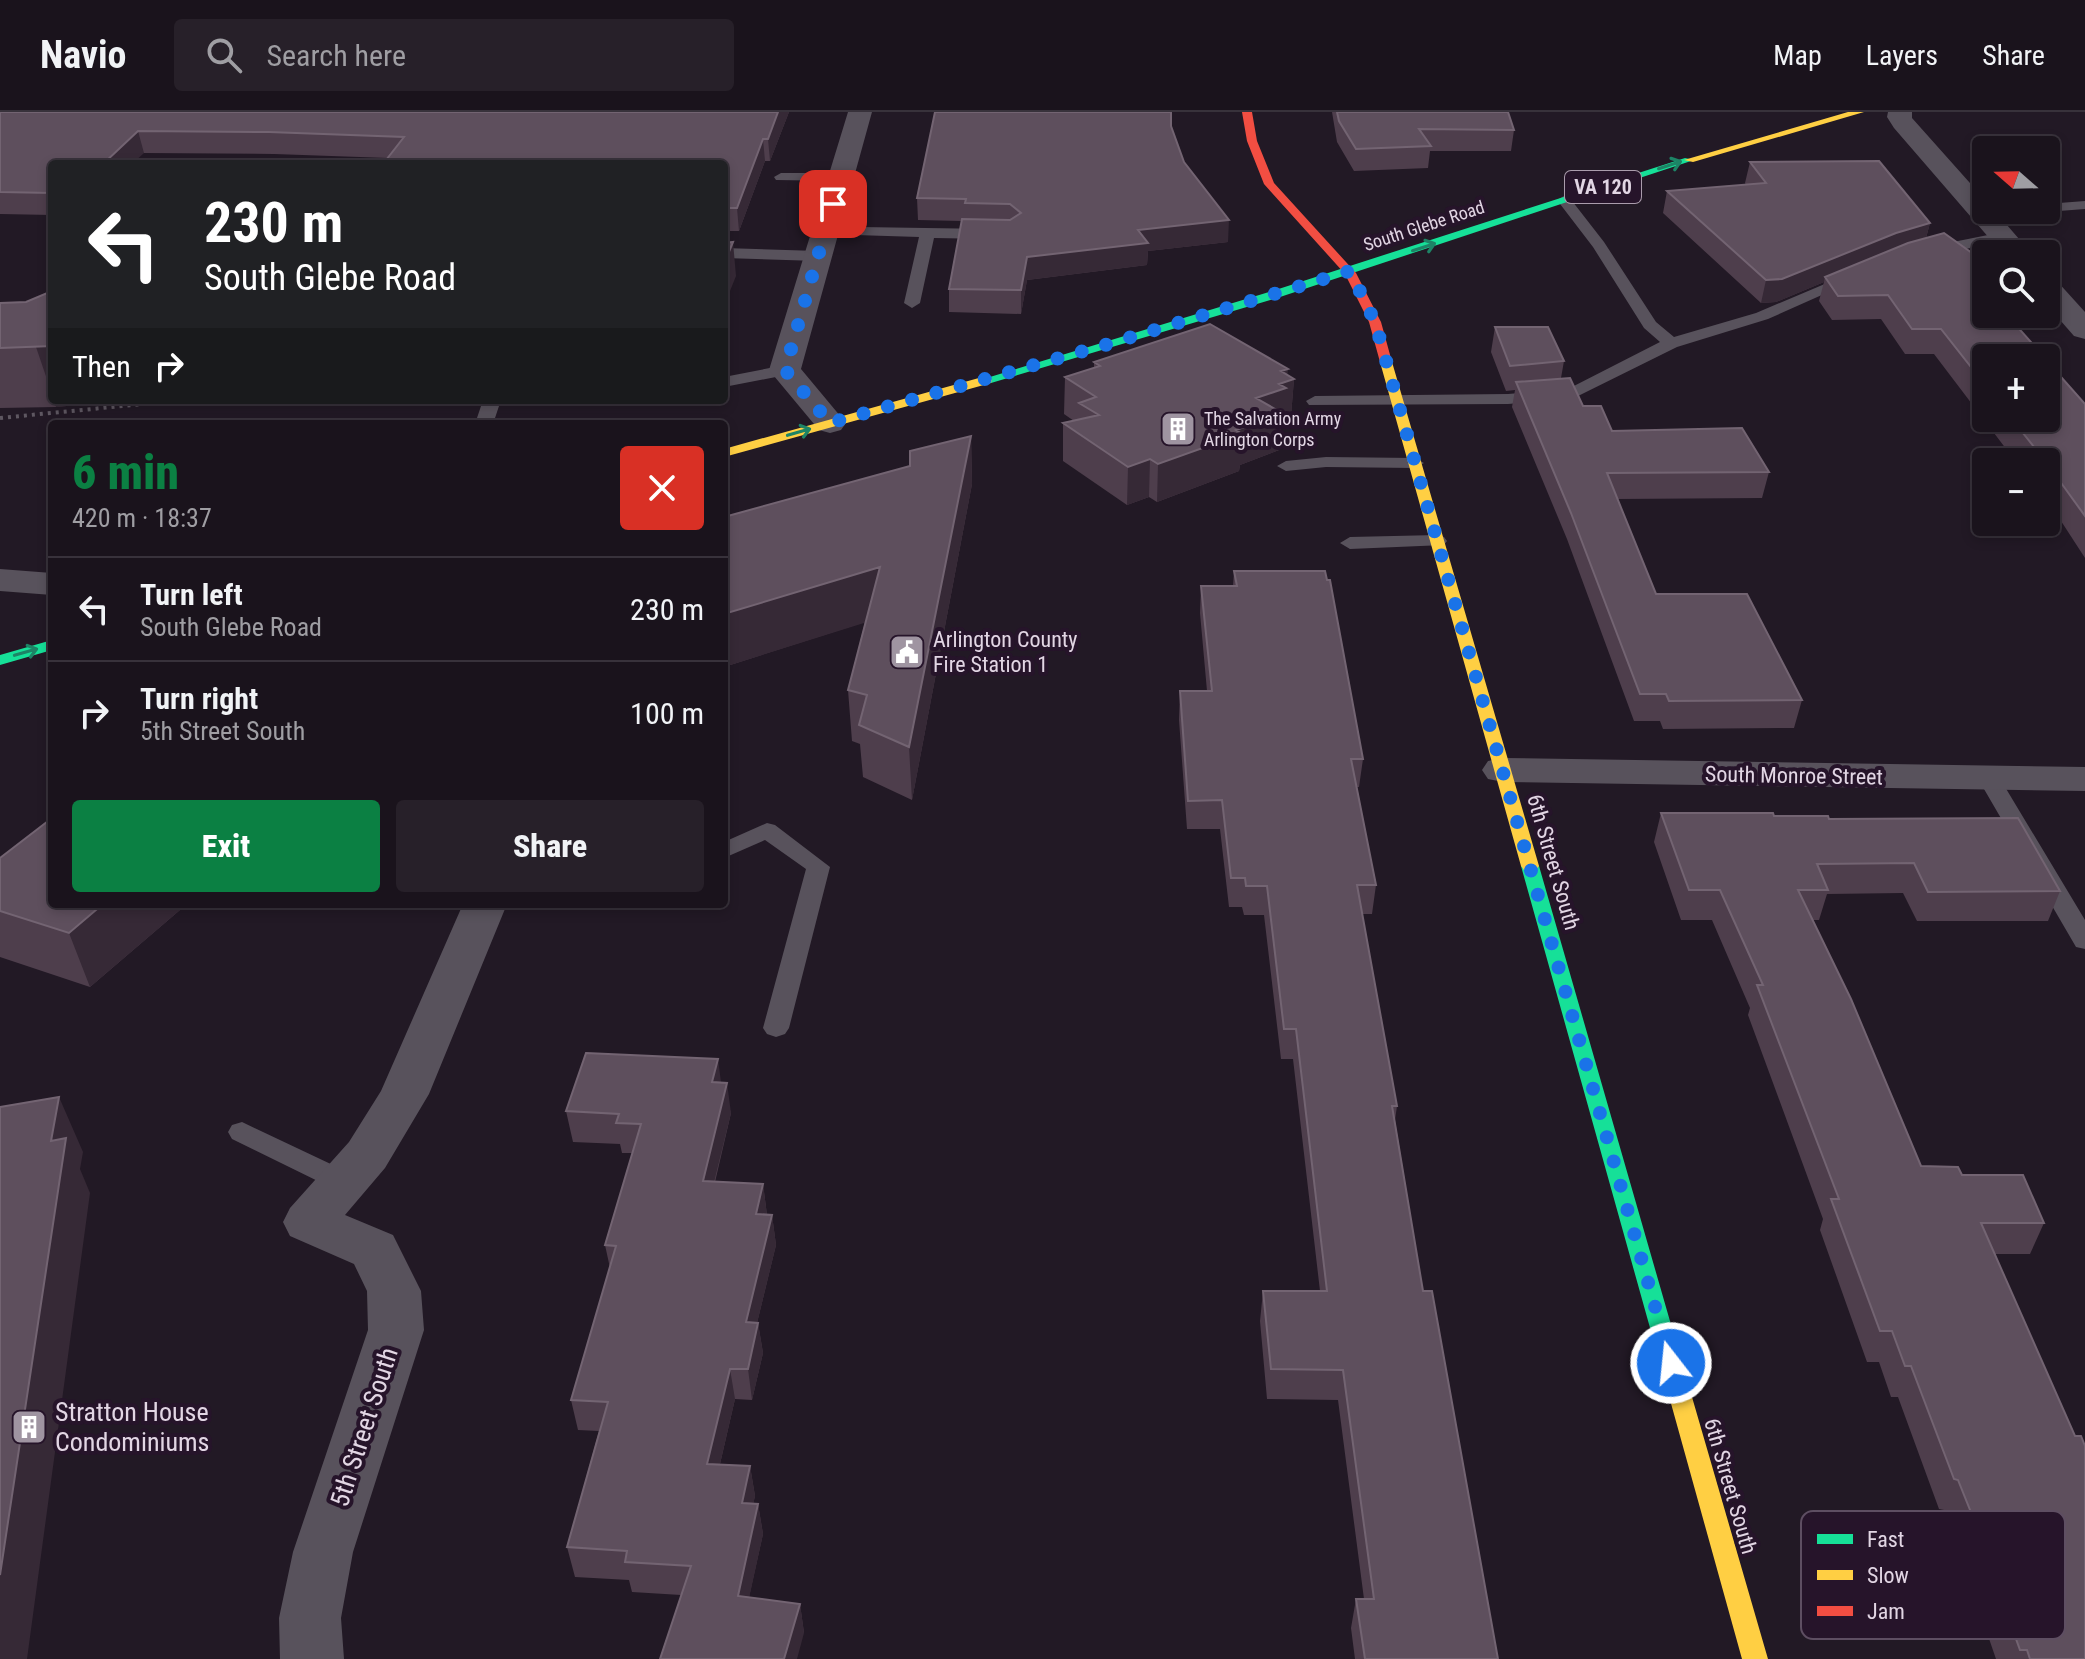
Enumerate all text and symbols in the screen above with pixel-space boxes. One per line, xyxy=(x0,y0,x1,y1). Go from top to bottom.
search box xyxy=(174,19,734,91)
text: Navio xyxy=(40,33,126,77)
icon: search xyxy=(202,33,246,77)
text: Search here xyxy=(266,38,406,73)
text: Map xyxy=(1773,39,1822,72)
text: Layers xyxy=(1866,39,1938,72)
text: Share xyxy=(1982,39,2045,72)
north arrow xyxy=(1972,136,2060,224)
map controls xyxy=(1972,136,2060,536)
one-way arrow xyxy=(1657,157,1683,172)
pin xyxy=(799,170,867,238)
road number: VA 120 xyxy=(1565,171,1641,203)
icon: arrive xyxy=(811,182,855,226)
text: 230 m xyxy=(204,190,343,256)
icon: left xyxy=(72,192,176,296)
street label: South Glebe Road xyxy=(1361,196,1487,255)
one-way arrow xyxy=(1411,238,1436,253)
button: search xyxy=(1972,240,2060,328)
text: South Glebe Road xyxy=(204,257,456,299)
icon: right xyxy=(147,344,191,388)
button: + xyxy=(1972,344,2060,432)
text: Then xyxy=(72,349,131,384)
place label: The Salvation Army Arlington Corps xyxy=(1204,408,1342,450)
building icon: The Salvation Army Arlington Corps xyxy=(1159,410,1197,448)
one-way arrow xyxy=(786,424,812,439)
text: 6 min xyxy=(72,444,179,501)
button: close xyxy=(620,446,704,530)
button: − xyxy=(1972,448,2060,536)
text: 420 m · 18:37 xyxy=(72,503,212,533)
text: Turn left xyxy=(140,577,243,612)
icon: left xyxy=(72,587,116,631)
text: 230 m xyxy=(630,592,704,627)
text: South Glebe Road xyxy=(140,612,322,642)
place label: Arlington County Fire Station 1 xyxy=(933,627,1078,677)
public building icon: Arlington County Fire Station 1 xyxy=(888,633,926,671)
one-way arrow xyxy=(13,644,38,658)
text: Turn right xyxy=(140,681,258,716)
icon: right xyxy=(72,691,116,735)
text: 100 m xyxy=(630,696,704,731)
text: 5th Street South xyxy=(140,716,305,746)
street label: South Monroe Street xyxy=(1705,761,1883,790)
street label: 6th Street South xyxy=(1522,791,1585,933)
button: Exit xyxy=(72,800,380,892)
button: Share xyxy=(396,800,704,892)
position arrow xyxy=(1629,1321,1713,1405)
street label: 5th Street South xyxy=(324,1344,404,1510)
place label: Stratton House Condominiums xyxy=(55,1397,209,1457)
building icon: Stratton House Condominiums xyxy=(10,1408,48,1446)
street label: 6th Street South xyxy=(1699,1415,1762,1557)
legend xyxy=(1801,1511,2065,1639)
text: Fast xyxy=(1867,1527,1904,1552)
text: Slow xyxy=(1867,1563,1909,1588)
text: Jam xyxy=(1867,1599,1905,1624)

